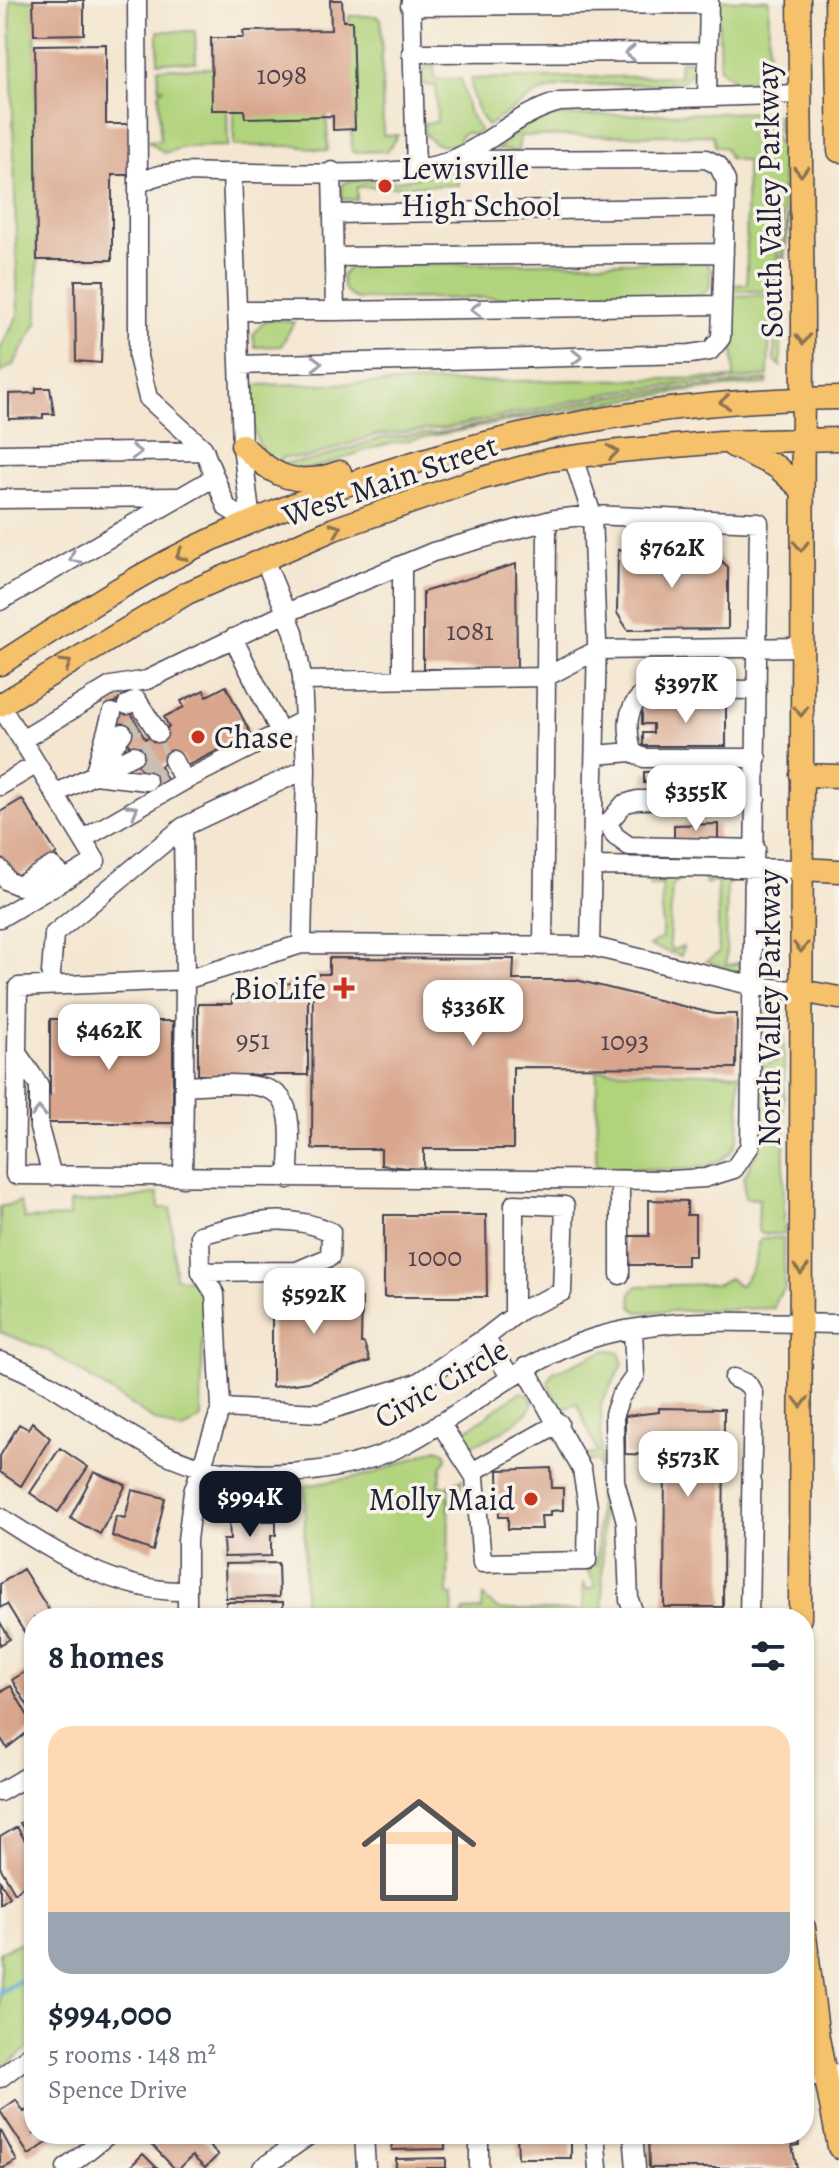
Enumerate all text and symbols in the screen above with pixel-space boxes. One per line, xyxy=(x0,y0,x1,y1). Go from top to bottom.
one-way arrow xyxy=(623,44,636,62)
house number: 1098 xyxy=(257,56,307,94)
street label: South Valley Parkway xyxy=(745,61,793,339)
place label: Lewisville High School xyxy=(401,146,560,227)
one-way arrow xyxy=(793,165,810,178)
marker: Lewisville High School xyxy=(376,177,394,195)
one-way arrow xyxy=(469,300,482,318)
one-way arrow xyxy=(794,333,812,346)
one-way arrow xyxy=(571,348,584,365)
one-way arrow xyxy=(311,355,324,372)
one-way arrow xyxy=(718,393,731,410)
street label: West Main Street xyxy=(276,423,503,538)
one-way arrow xyxy=(130,443,143,461)
one-way arrow xyxy=(606,443,619,460)
one-way arrow xyxy=(328,522,342,539)
pin: $762K xyxy=(616,522,728,590)
text: $762K xyxy=(639,530,705,565)
one-way arrow xyxy=(792,540,810,553)
one-way arrow xyxy=(175,546,189,561)
one-way arrow xyxy=(69,548,83,564)
house number: 1081 xyxy=(446,612,494,650)
pin: $397K xyxy=(630,657,742,725)
one-way arrow xyxy=(57,658,72,673)
text: $397K xyxy=(654,665,718,700)
one-way arrow xyxy=(792,705,810,718)
place label: Chase xyxy=(214,715,293,759)
marker: Chase xyxy=(189,728,207,746)
pin: $355K xyxy=(640,765,752,833)
text: $355K xyxy=(665,773,727,808)
one-way arrow xyxy=(125,804,139,820)
street label: North Valley Parkway xyxy=(747,868,791,1147)
one-way arrow xyxy=(792,941,810,954)
place label: BioLife xyxy=(233,966,326,1010)
marker: BioLife xyxy=(333,977,355,999)
pin: $336K xyxy=(417,980,529,1048)
text: $336K xyxy=(441,988,505,1023)
pin: $462K xyxy=(53,1004,165,1072)
text: $462K xyxy=(76,1012,142,1047)
house number: 951 xyxy=(236,1021,270,1059)
house number: 1093 xyxy=(601,1022,649,1060)
one-way arrow xyxy=(30,1105,48,1118)
house number: 1000 xyxy=(408,1238,462,1276)
one-way arrow xyxy=(792,1263,810,1276)
pin: $592K xyxy=(258,1268,370,1336)
text: $592K xyxy=(282,1276,346,1311)
street label: Civic Circle xyxy=(366,1327,516,1439)
one-way arrow xyxy=(792,1396,809,1409)
pin: $573K xyxy=(632,1431,744,1499)
text: $573K xyxy=(657,1439,719,1474)
pin: $994K xyxy=(194,1471,306,1539)
place label: Molly Maid xyxy=(368,1477,516,1521)
text: $994K xyxy=(217,1479,283,1514)
marker: Molly Maid xyxy=(522,1490,540,1508)
text: 8 homes xyxy=(48,1633,164,1680)
icon: filters xyxy=(746,1634,790,1678)
icon: home xyxy=(347,1778,491,1922)
text: $994,000 xyxy=(48,1990,172,2037)
text: 5 rooms · 148 m² xyxy=(48,2037,216,2072)
text: Spence Drive xyxy=(48,2072,187,2107)

